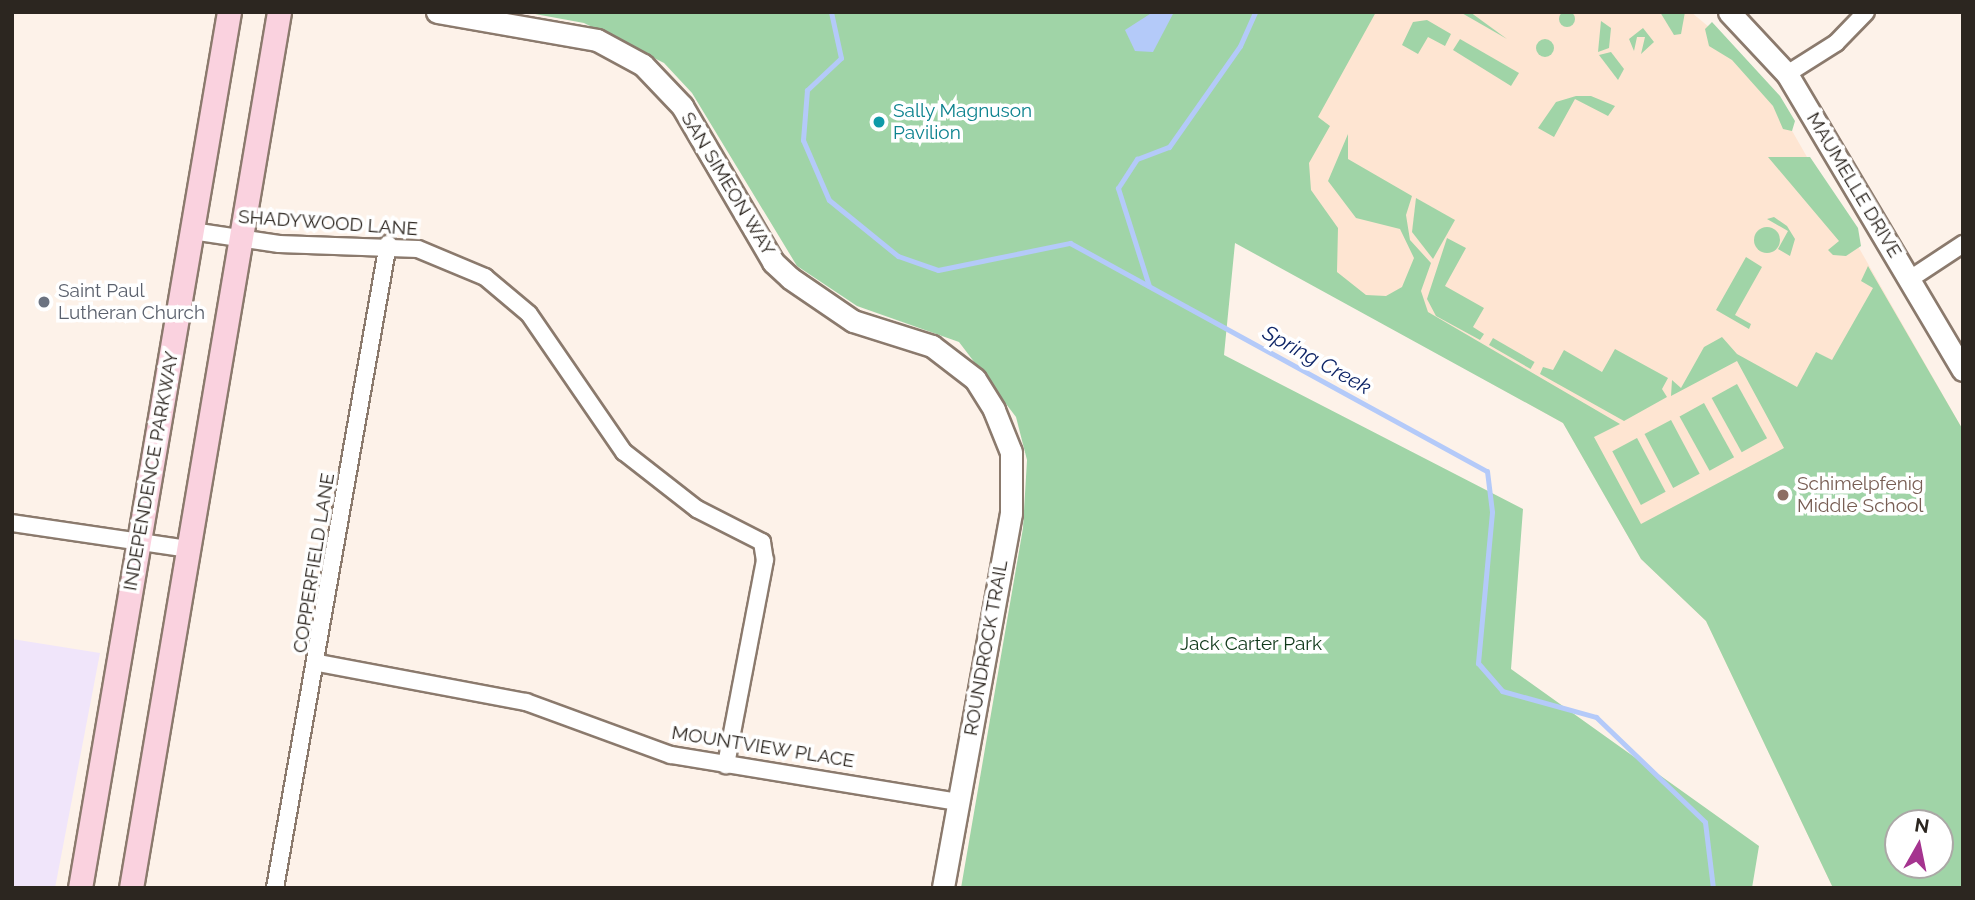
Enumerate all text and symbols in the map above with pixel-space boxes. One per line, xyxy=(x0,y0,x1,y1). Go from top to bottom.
place label: Sally Magnuson Pavilion xyxy=(893,100,1033,144)
street label: SAN SIMEON WAY xyxy=(676,108,780,260)
street label: MAUMELLE DRIVE xyxy=(1802,108,1906,262)
marker: Sally Magnuson Pavilion xyxy=(871,114,887,130)
street label: SHADYWOOD LANE xyxy=(237,205,419,241)
place label: Saint Paul Lutheran Church xyxy=(58,280,205,324)
marker: Saint Paul Lutheran Church xyxy=(36,294,52,310)
water label: Spring Creek xyxy=(1258,320,1376,400)
street label: INDEPENDENCE PARKWAY xyxy=(119,350,183,592)
street label: COPPERFIELD LANE xyxy=(289,471,339,655)
place label: Schimelpfenig Middle School xyxy=(1797,473,1924,517)
marker: Schimelpfenig Middle School xyxy=(1775,487,1791,503)
street label: ROUNDROCK TRAIL xyxy=(959,558,1013,738)
park label: Jack Carter Park xyxy=(1180,633,1322,655)
street label: MOUNTVIEW PLACE xyxy=(670,721,856,773)
north arrow xyxy=(1884,809,1954,879)
text: N xyxy=(1913,813,1931,837)

